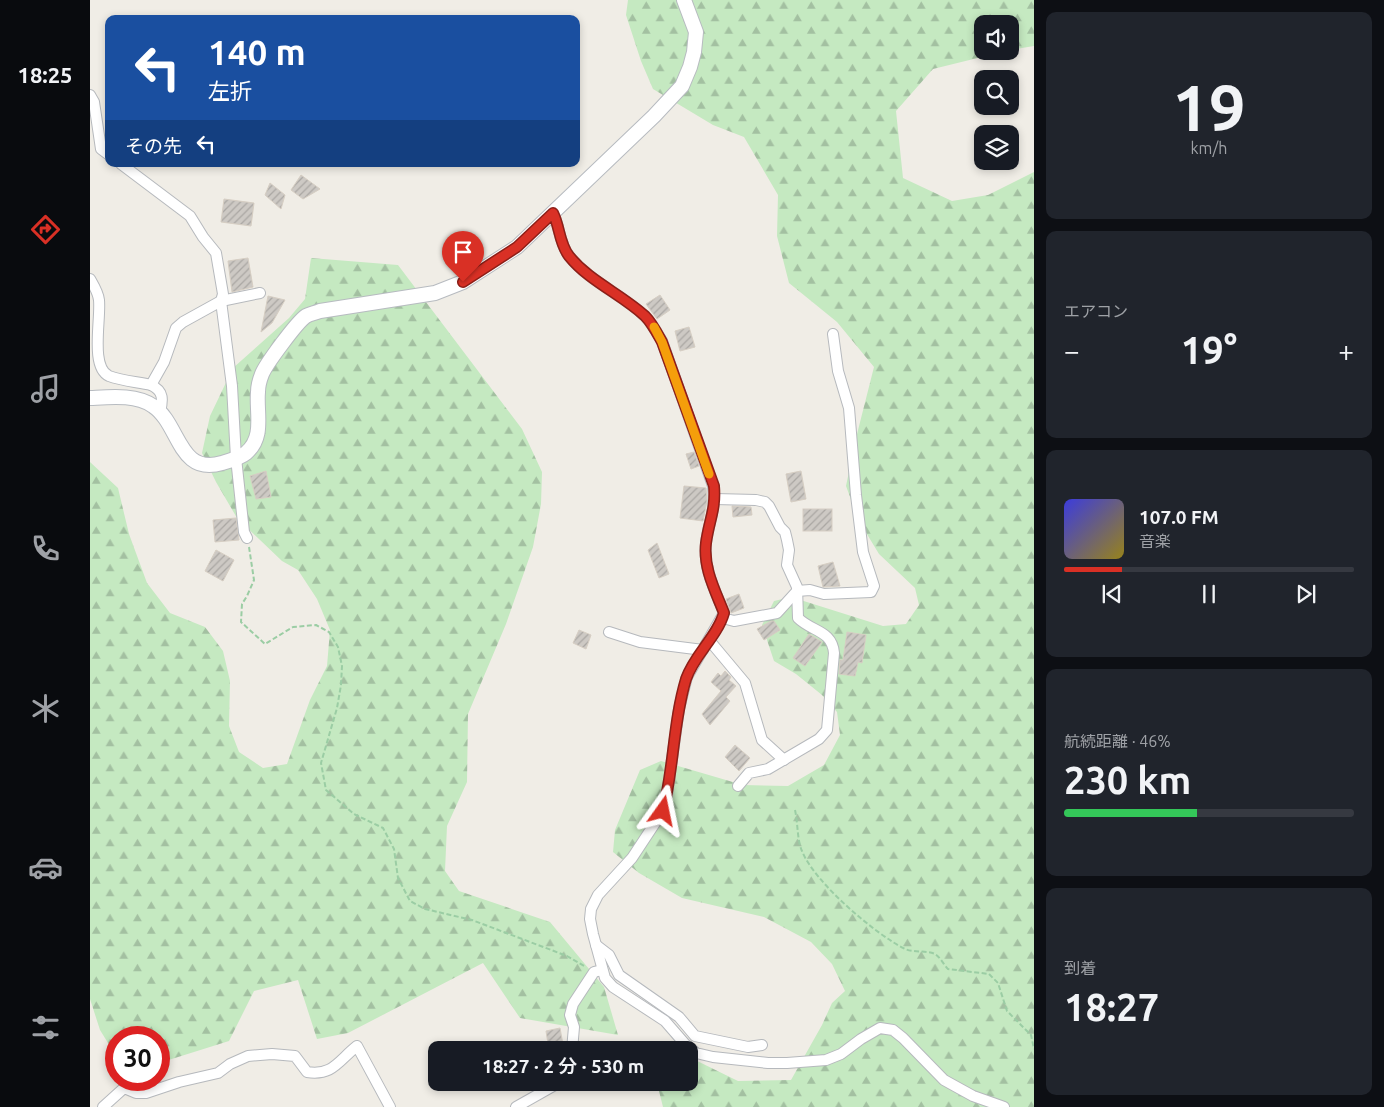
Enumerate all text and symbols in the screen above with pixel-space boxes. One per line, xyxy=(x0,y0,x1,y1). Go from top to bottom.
map controls xyxy=(974,15,1019,170)
button: sound xyxy=(974,15,1019,60)
text: 140 m xyxy=(208,32,306,72)
icon: left xyxy=(125,35,190,100)
text: 18:25 xyxy=(17,62,73,87)
button: search xyxy=(974,70,1019,115)
text: 19 xyxy=(1172,70,1246,143)
text: 左折 xyxy=(208,78,252,103)
button: layers xyxy=(974,125,1019,170)
icon: left xyxy=(192,130,220,158)
text: その先 xyxy=(125,135,182,157)
text: km/h xyxy=(1191,139,1227,157)
icon: directions xyxy=(28,212,63,247)
pin xyxy=(442,231,484,282)
icon: arrive xyxy=(449,238,477,266)
text: エアコン xyxy=(1064,302,1128,320)
text: 19° xyxy=(1181,329,1237,371)
text: − xyxy=(1064,335,1080,366)
text: + xyxy=(1338,335,1354,366)
icon: music xyxy=(28,371,63,406)
text: 107.0 FM xyxy=(1139,506,1219,528)
icon: phone xyxy=(28,531,63,566)
text: 音楽 xyxy=(1139,532,1171,550)
icon: previous xyxy=(1098,580,1126,608)
icon: pause xyxy=(1195,580,1223,608)
icon: next xyxy=(1292,580,1320,608)
icon: climate xyxy=(28,691,63,726)
text: 航続距離 · 46% xyxy=(1064,732,1171,750)
text: 230 km xyxy=(1064,759,1191,801)
position arrow xyxy=(636,784,688,836)
icon: car xyxy=(28,850,63,885)
text: 到着 xyxy=(1064,959,1096,977)
text: 18:27 xyxy=(1064,986,1159,1028)
icon: filters xyxy=(28,1010,63,1045)
speed limit sign: 30 xyxy=(105,1026,170,1091)
text: 18:27 · 2 分 · 530 m xyxy=(482,1055,644,1077)

